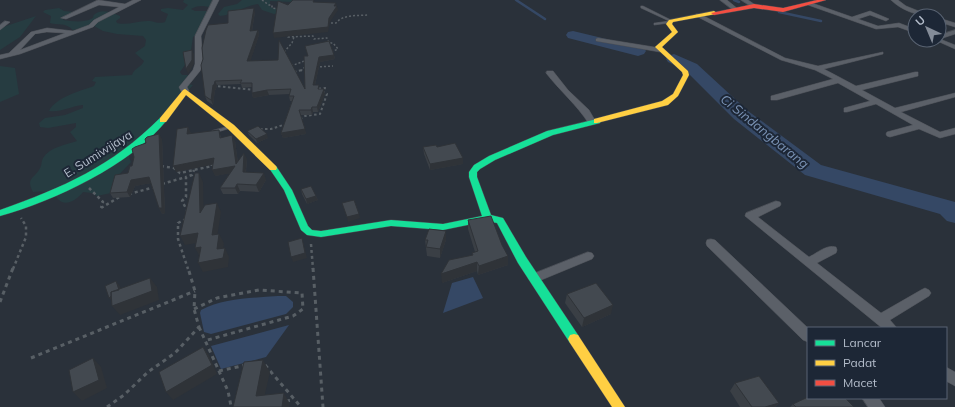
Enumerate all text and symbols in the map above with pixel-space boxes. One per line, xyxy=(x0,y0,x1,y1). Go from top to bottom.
north arrow xyxy=(907,8,947,48)
text: U xyxy=(912,13,928,29)
water label: Ci Sindangbarang xyxy=(718,91,812,172)
street label: E. Sumiwijaya xyxy=(61,127,135,180)
legend xyxy=(807,327,947,399)
text: Lancar xyxy=(843,335,882,350)
text: Padat xyxy=(843,355,876,370)
text: Macet xyxy=(843,375,877,390)

